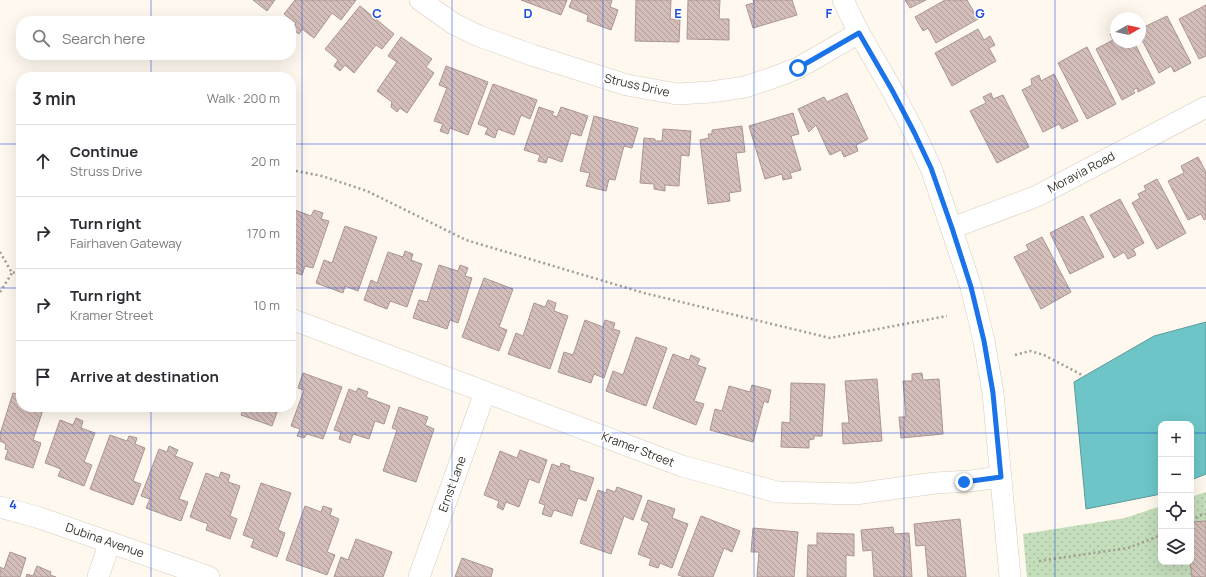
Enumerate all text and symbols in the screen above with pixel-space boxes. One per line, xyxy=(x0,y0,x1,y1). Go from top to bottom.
text: C xyxy=(372,4,382,22)
text: D xyxy=(523,4,533,22)
text: E xyxy=(674,4,682,22)
text: F xyxy=(826,4,833,22)
text: G xyxy=(975,4,985,22)
north arrow xyxy=(1110,12,1146,48)
search box xyxy=(16,16,296,60)
icon: search xyxy=(30,27,52,49)
text: Search here xyxy=(62,28,145,49)
route start xyxy=(789,59,807,77)
street label: Struss Drive xyxy=(603,69,671,101)
text: 3 min xyxy=(32,87,76,110)
text: Walk · 200 m xyxy=(207,89,280,107)
text: Continue xyxy=(70,141,138,162)
street label: Moravia Road xyxy=(1044,147,1118,197)
icon: ahead xyxy=(32,150,54,172)
text: 20 m xyxy=(251,152,280,170)
text: Struss Drive xyxy=(70,162,142,180)
text: Turn right xyxy=(70,213,141,234)
icon: right xyxy=(32,222,54,244)
text: 170 m xyxy=(247,224,280,242)
text: Fairhaven Gateway xyxy=(70,234,182,252)
text: Turn right xyxy=(70,285,141,306)
icon: right xyxy=(32,294,54,316)
text: 10 m xyxy=(253,296,280,314)
text: Kramer Street xyxy=(70,306,153,324)
icon: arrive xyxy=(32,366,54,388)
text: Arrive at destination xyxy=(70,366,219,387)
map controls xyxy=(1158,421,1194,565)
button: + xyxy=(1158,421,1194,457)
street label: Kramer Street xyxy=(599,427,677,471)
street label: Ernst Lane xyxy=(434,454,470,514)
button: − xyxy=(1158,457,1194,493)
route end xyxy=(955,473,973,491)
button: locate xyxy=(1158,493,1194,529)
text: 4 xyxy=(9,495,17,513)
street label: Dubina Avenue xyxy=(63,519,147,561)
button: layers xyxy=(1158,529,1194,565)

